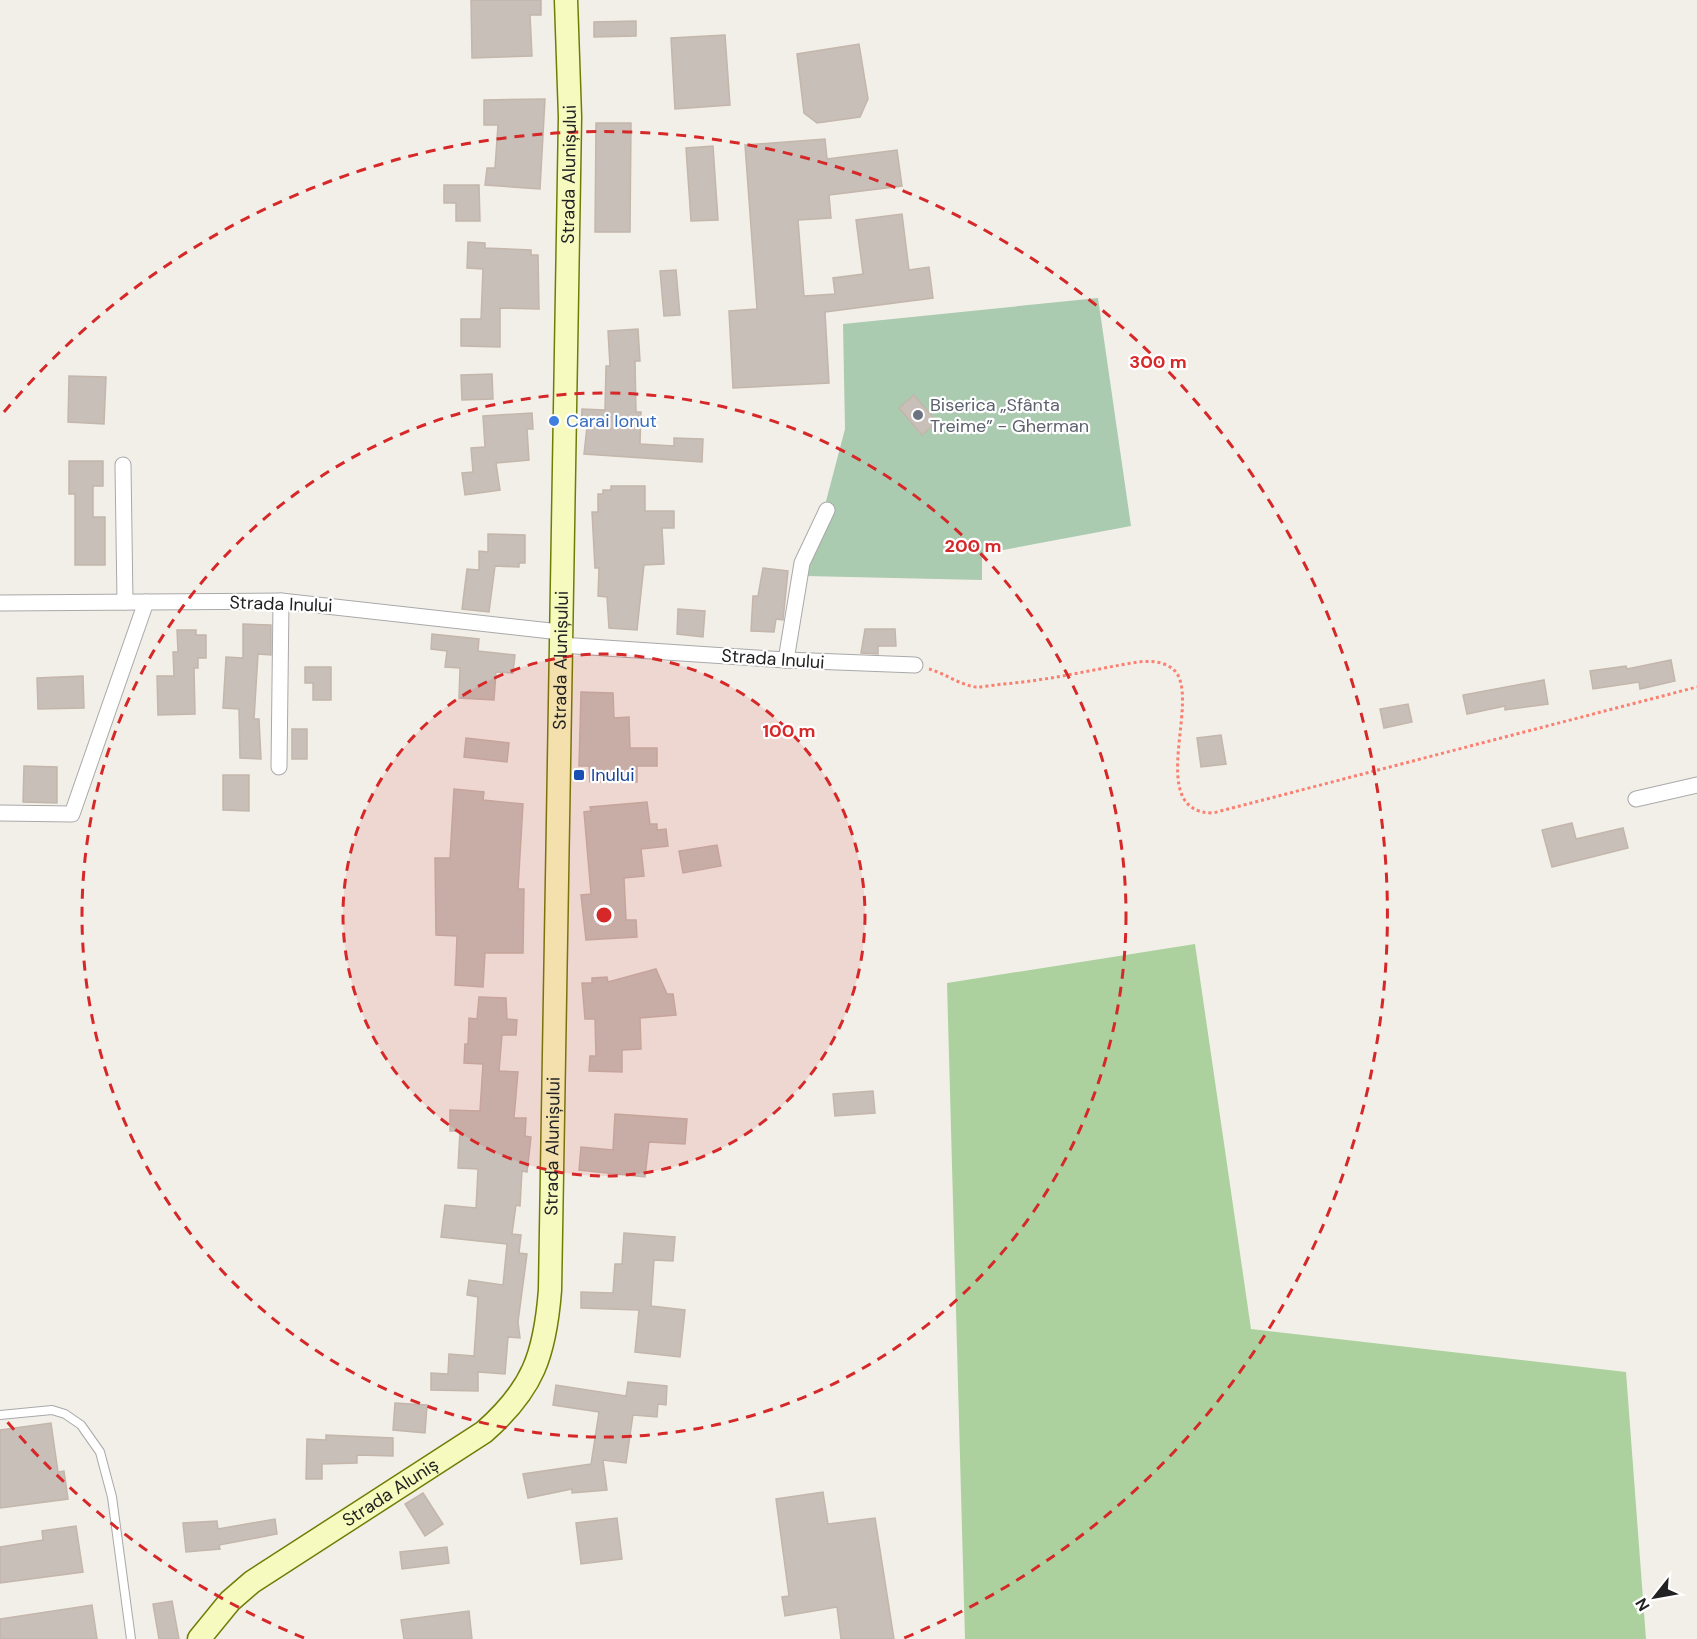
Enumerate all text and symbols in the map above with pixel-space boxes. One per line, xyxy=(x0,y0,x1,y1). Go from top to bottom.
street label: Strada Alunișului xyxy=(556,105,582,244)
text: 300 m xyxy=(1129,350,1187,374)
place label: Biserica „Sfânta Treime” - Gherman xyxy=(930,393,1089,438)
marker: Biserica „Sfânta Treime” - Gherman xyxy=(911,408,925,422)
place label: Carai Ionut xyxy=(566,409,657,433)
marker: Carai Ionut xyxy=(547,414,561,428)
text: 200 m xyxy=(945,534,1001,558)
street label: Strada Inului xyxy=(229,590,333,618)
street label: Strada Alunișului xyxy=(548,591,574,730)
street label: Strada Inului xyxy=(721,643,825,675)
text: 100 m xyxy=(762,719,816,743)
place label: Inului xyxy=(591,763,635,787)
marker: Inului xyxy=(572,768,586,782)
centre of rings xyxy=(594,905,614,925)
street label: Strada Alunișului xyxy=(539,1077,566,1216)
street label: Strada Aluniș xyxy=(338,1453,443,1532)
north arrow xyxy=(1625,1567,1685,1627)
text: N xyxy=(1631,1594,1655,1615)

